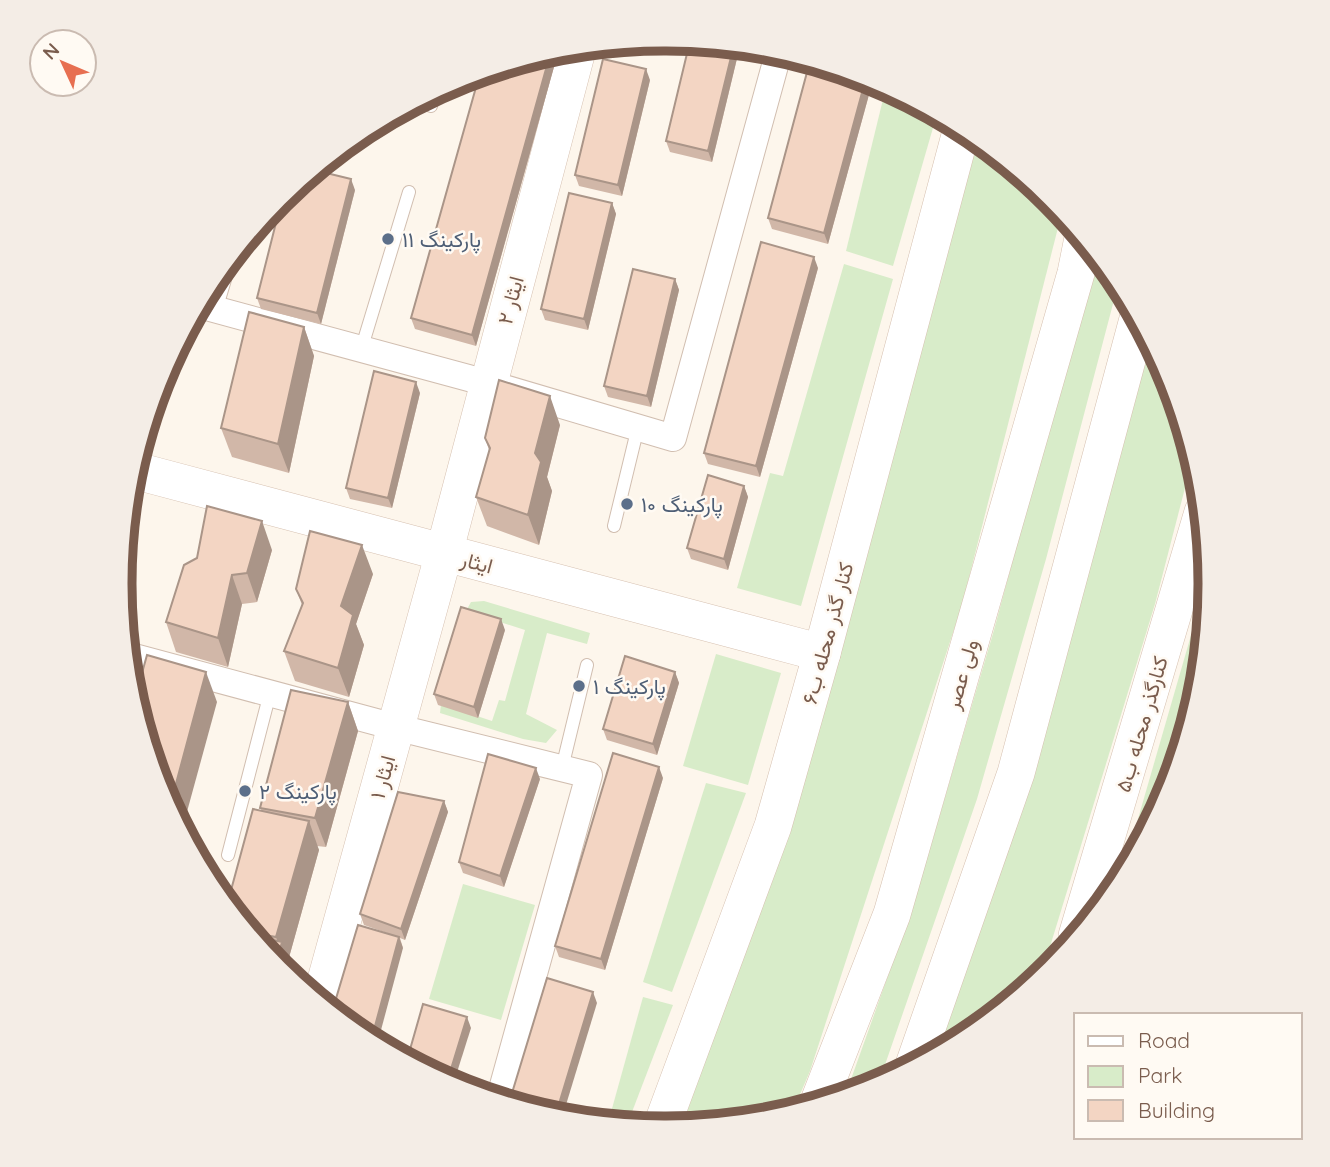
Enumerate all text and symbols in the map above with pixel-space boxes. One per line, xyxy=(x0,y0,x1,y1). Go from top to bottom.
north arrow xyxy=(28,28,98,98)
text: N xyxy=(37,38,64,65)
place label: پارکینگ ۱۱ xyxy=(402,226,481,254)
marker: پارکینگ ۱۱ xyxy=(380,231,396,247)
street label: ایثار ۲ xyxy=(491,273,530,327)
place label: پارکینگ ۱۰ xyxy=(641,491,723,519)
marker: پارکینگ ۱۰ xyxy=(619,496,635,512)
street label: ایثار xyxy=(457,545,496,580)
street label: کنار گذر محله ب۶ xyxy=(796,559,859,707)
street label: ولی عصر xyxy=(938,636,984,713)
street label: کنارگذر محله ب۵ xyxy=(1109,653,1174,795)
place label: پارکینگ ۱ xyxy=(593,673,666,701)
marker: پارکینگ ۱ xyxy=(571,678,587,694)
street label: ایثار ۱ xyxy=(364,752,401,802)
place label: پارکینگ ۲ xyxy=(259,778,337,806)
marker: پارکینگ ۲ xyxy=(237,783,253,799)
legend xyxy=(1074,1013,1302,1139)
text: Road xyxy=(1138,1027,1190,1053)
text: Park xyxy=(1138,1062,1182,1088)
text: Building xyxy=(1138,1097,1215,1123)

